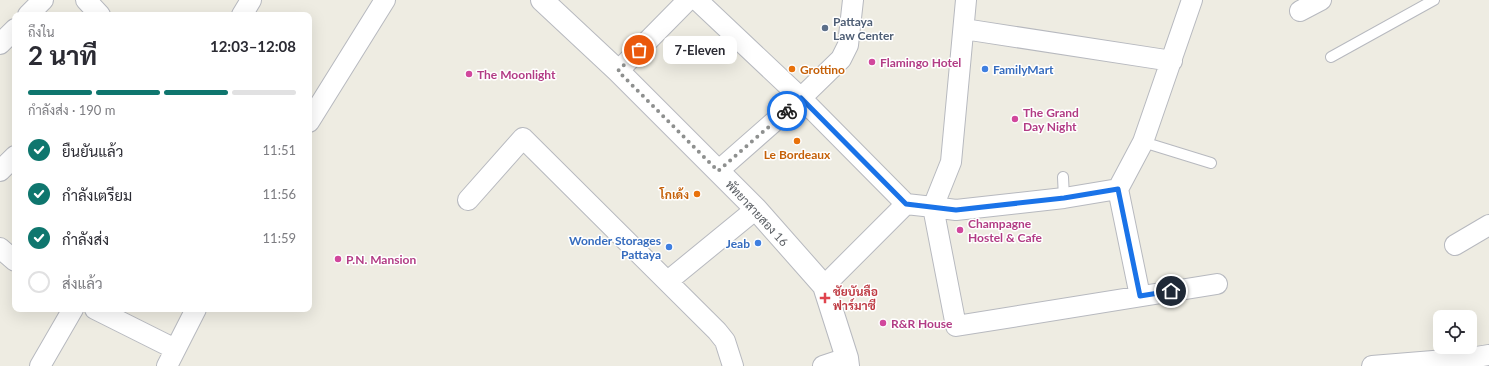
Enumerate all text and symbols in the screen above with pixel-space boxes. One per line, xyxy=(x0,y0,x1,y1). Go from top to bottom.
place label: Pattaya Law Center xyxy=(833,14,894,43)
marker: Pattaya Law Center xyxy=(820,23,830,33)
text: ถึงใน xyxy=(28,24,55,40)
pin xyxy=(622,33,656,67)
callout: 7-Eleven xyxy=(663,36,737,64)
text: 12:03–12:08 xyxy=(210,37,296,55)
text: 2 นาที xyxy=(28,39,97,71)
icon: bag xyxy=(628,39,650,61)
text: 7-Eleven xyxy=(675,42,725,58)
place label: Flamingo Hotel xyxy=(880,55,961,70)
marker: Flamingo Hotel xyxy=(867,57,877,67)
place label: Grottino xyxy=(800,62,845,77)
place label: FamilyMart xyxy=(993,62,1054,77)
marker: Grottino xyxy=(787,64,797,74)
marker: FamilyMart xyxy=(980,64,990,74)
place label: The Moonlight xyxy=(477,67,556,82)
marker: The Moonlight xyxy=(464,69,474,79)
courier xyxy=(767,91,807,131)
icon: bike xyxy=(776,100,798,122)
text: กำลังส่ง · 190 m xyxy=(28,102,115,118)
place label: The Grand Day Night xyxy=(1023,105,1079,134)
marker: The Grand Day Night xyxy=(1010,114,1020,124)
marker: Le Bordeaux xyxy=(792,136,802,146)
icon: check xyxy=(28,139,50,161)
text: ยืนยันแล้ว xyxy=(62,142,123,160)
text: 11:51 xyxy=(263,142,296,158)
place label: Le Bordeaux xyxy=(764,147,831,162)
street label: พัทยาสายสอง 16 xyxy=(722,177,792,249)
icon: check xyxy=(28,183,50,205)
text: กำลังเตรียม xyxy=(62,186,132,204)
text: 11:56 xyxy=(263,186,296,202)
place label: โกเด้ง xyxy=(659,187,689,202)
marker: โกเด้ง xyxy=(692,189,702,199)
place label: Champagne Hostel & Cafe xyxy=(968,216,1043,245)
marker: Champagne Hostel & Cafe xyxy=(955,225,965,235)
icon: check xyxy=(28,227,50,249)
text: กำลังส่ง xyxy=(62,230,109,248)
text: 11:59 xyxy=(263,230,296,246)
place label: Wonder Storages Pattaya xyxy=(569,233,661,262)
place label: Jeab xyxy=(726,236,750,251)
marker: Jeab xyxy=(753,238,763,248)
marker: Wonder Storages Pattaya xyxy=(664,242,674,252)
place label: P.N. Mansion xyxy=(346,252,416,267)
marker: P.N. Mansion xyxy=(333,254,343,264)
text: ส่งแล้ว xyxy=(62,274,103,292)
pin xyxy=(1154,274,1188,308)
icon: home xyxy=(1160,280,1182,302)
place label: ชัยบันลือ ฟาร์มาซี xyxy=(833,284,878,313)
marker: ชัยบันลือ ฟาร์มาซี xyxy=(820,293,830,303)
map controls xyxy=(1433,310,1477,354)
button: locate xyxy=(1433,310,1477,354)
place label: R&R House xyxy=(891,316,953,331)
marker: R&R House xyxy=(878,318,888,328)

